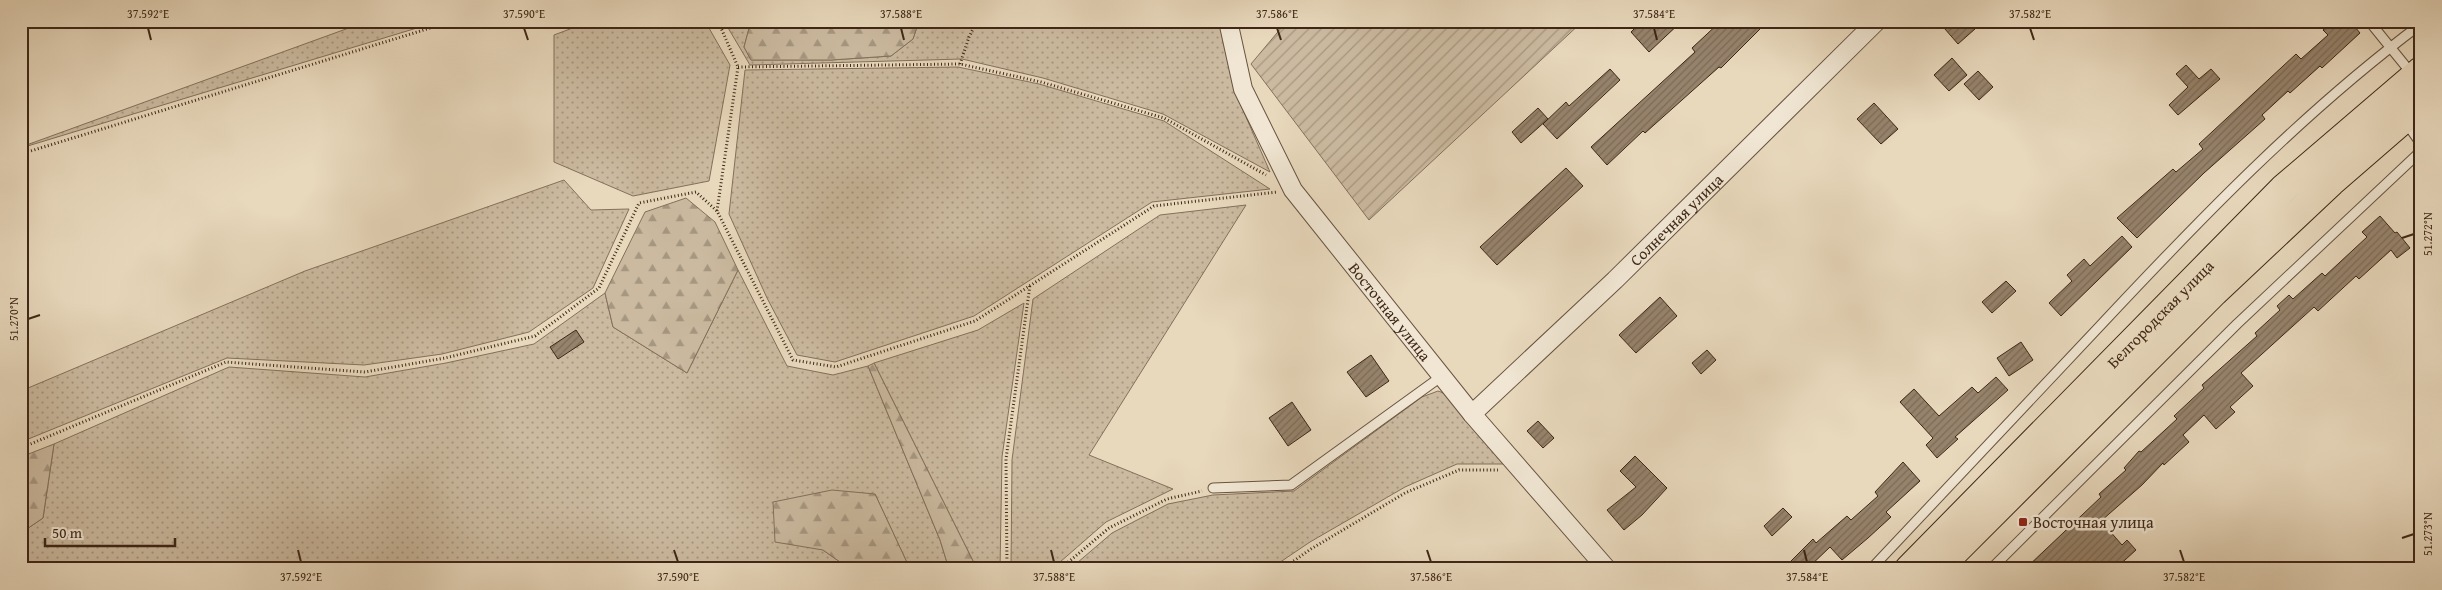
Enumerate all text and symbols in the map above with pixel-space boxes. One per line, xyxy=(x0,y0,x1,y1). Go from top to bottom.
text: 37.592°E xyxy=(127,5,169,22)
text: 37.590°E xyxy=(503,5,545,22)
text: 37.588°E xyxy=(880,5,922,22)
text: 37.586°E xyxy=(1256,5,1298,22)
text: 37.584°E xyxy=(1633,5,1675,22)
text: 37.582°E xyxy=(2009,5,2051,22)
street label: Солнечная улица xyxy=(1624,168,1729,271)
text: 51.272°N xyxy=(2419,212,2436,256)
street label: Белгородская улица xyxy=(2101,254,2219,374)
street label: Восточная улица xyxy=(1343,257,1437,366)
text: 51.270°N xyxy=(5,297,22,341)
place label: Восточная улица xyxy=(2033,510,2154,534)
text: 51.273°N xyxy=(2419,512,2436,556)
scale bar xyxy=(45,515,175,547)
marker: Восточная улица xyxy=(2017,516,2029,528)
text: 50 m xyxy=(52,522,83,543)
text: 37.592°E xyxy=(280,568,322,585)
text: 37.590°E xyxy=(657,568,699,585)
text: 37.588°E xyxy=(1033,568,1075,585)
text: 37.586°E xyxy=(1410,568,1452,585)
text: 37.584°E xyxy=(1786,568,1828,585)
text: 37.582°E xyxy=(2163,568,2205,585)

